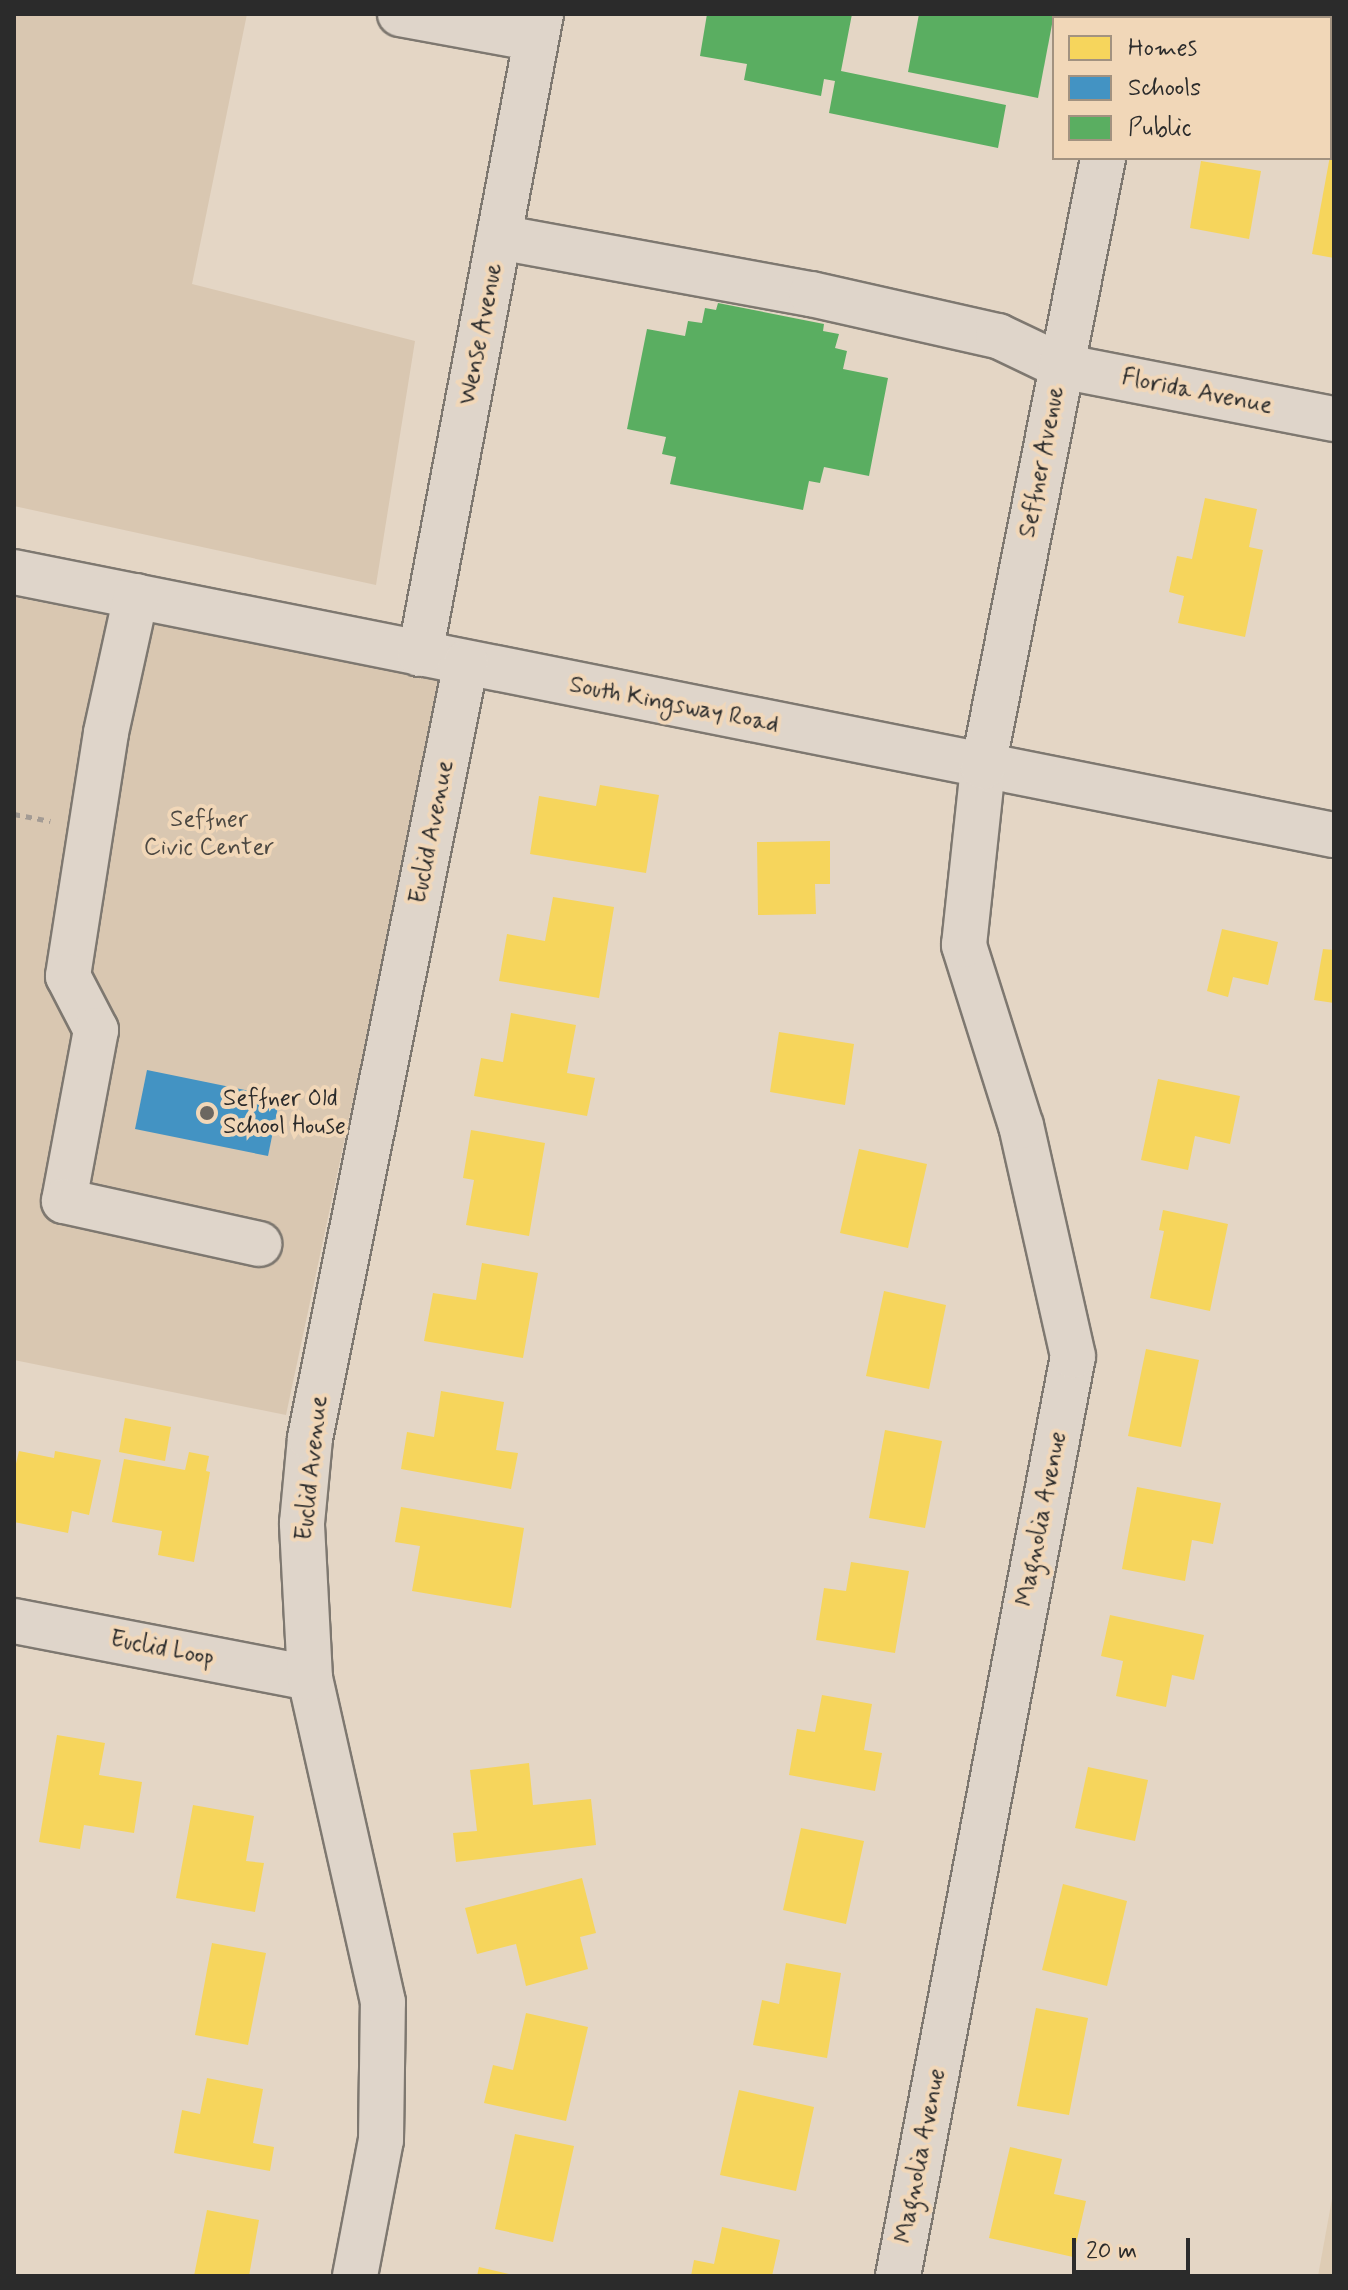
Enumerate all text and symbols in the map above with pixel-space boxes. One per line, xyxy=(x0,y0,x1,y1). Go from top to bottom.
legend xyxy=(1052,16,1332,160)
text: Homes xyxy=(1128,33,1197,64)
text: Schools xyxy=(1128,73,1201,104)
text: Public xyxy=(1128,113,1192,144)
street label: Wense Avenue xyxy=(453,259,509,409)
street label: Florida Avenue xyxy=(1119,363,1275,421)
street label: Seffner Avenue xyxy=(1013,381,1071,543)
street label: South Kingsway Road xyxy=(568,671,780,739)
street label: Euclid Avenue xyxy=(405,761,459,903)
park label: Seffner Civic Center xyxy=(144,806,274,862)
place label: Seffner Old School House xyxy=(223,1085,348,1141)
marker: Seffner Old School House xyxy=(198,1104,216,1122)
street label: Euclid Avenue xyxy=(290,1397,334,1539)
street label: Magnolia Avenue xyxy=(1011,1428,1073,1610)
street label: Euclid Loop xyxy=(106,1625,218,1673)
street label: Magnolia Avenue xyxy=(890,2065,952,2247)
scale bar xyxy=(1076,2222,1194,2272)
text: 20 m xyxy=(1086,2236,1137,2267)

